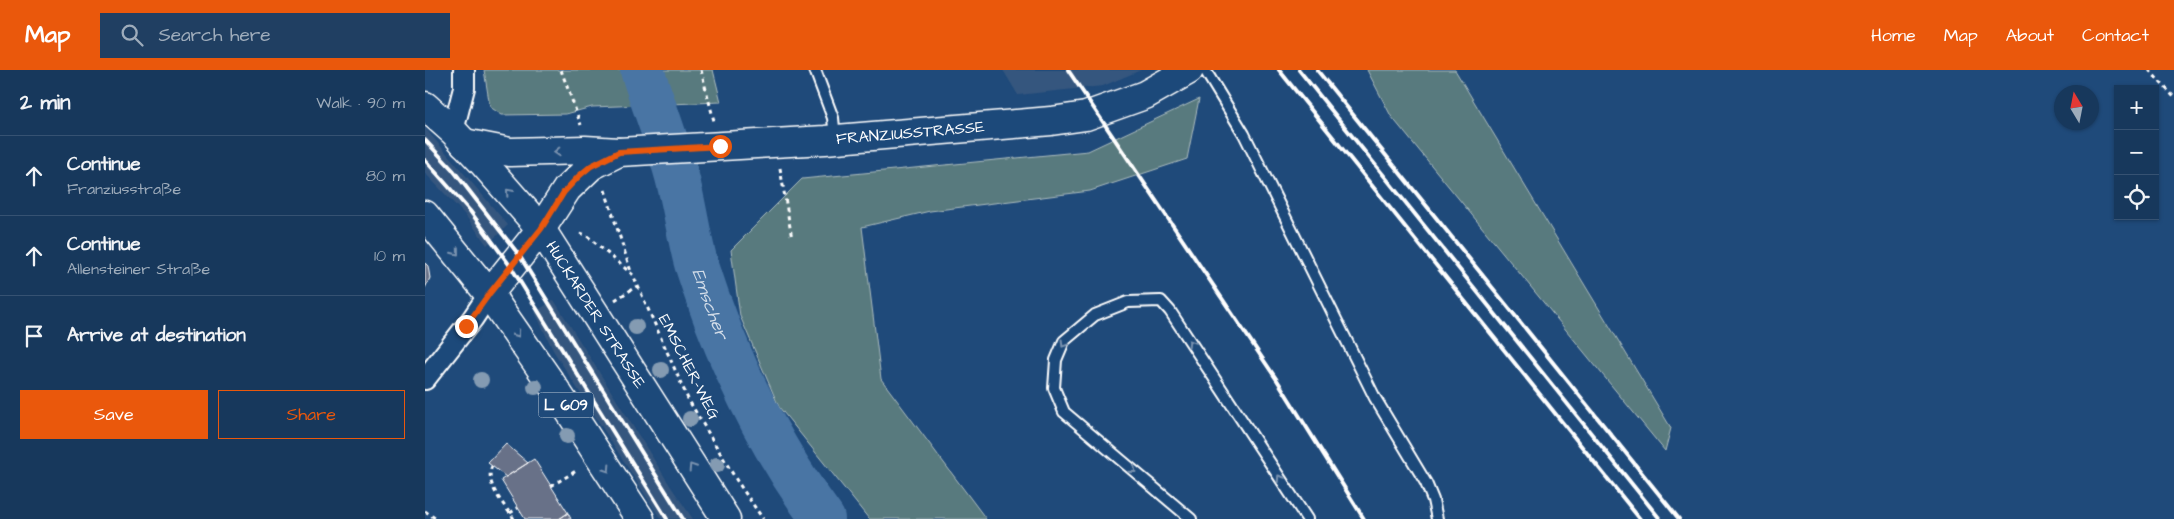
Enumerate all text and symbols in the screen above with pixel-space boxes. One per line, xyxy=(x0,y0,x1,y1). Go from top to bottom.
search box xyxy=(100,13,450,58)
text: Map xyxy=(25,18,70,52)
icon: search xyxy=(118,21,146,49)
text: Search here xyxy=(158,22,271,49)
text: Home xyxy=(1871,23,1916,48)
text: Map xyxy=(1944,23,1978,48)
text: About xyxy=(2006,23,2054,48)
text: Contact xyxy=(2082,23,2149,48)
north arrow xyxy=(2054,85,2099,130)
map controls xyxy=(2114,85,2159,220)
button: + xyxy=(2114,85,2159,130)
text: 2 min xyxy=(20,88,70,117)
text: Walk · 90 m xyxy=(316,92,405,114)
street label: FRANZIUSSTRASSE xyxy=(835,116,986,150)
button: − xyxy=(2114,130,2159,175)
route start xyxy=(709,135,732,158)
one-way arrow xyxy=(553,146,561,157)
text: Continue xyxy=(67,151,141,178)
icon: ahead xyxy=(20,162,48,190)
text: 80 m xyxy=(366,165,405,187)
button: locate xyxy=(2114,175,2159,220)
text: Franziusstraße xyxy=(67,178,181,200)
one-way arrow xyxy=(505,189,514,198)
text: Continue xyxy=(67,231,141,258)
street label: HUCKARDER STRASSE xyxy=(540,237,651,393)
icon: ahead xyxy=(20,242,48,270)
text: 10 m xyxy=(374,245,405,267)
one-way arrow xyxy=(450,247,459,256)
text: Allensteiner Straße xyxy=(67,258,210,280)
water label: Emscher xyxy=(686,265,736,345)
street label: EMSCHER-WEG xyxy=(653,311,725,423)
route end xyxy=(455,315,478,338)
icon: arrive xyxy=(20,322,48,350)
text: Arrive at destination xyxy=(67,322,246,349)
one-way arrow xyxy=(511,328,520,338)
one-way arrow xyxy=(1060,339,1070,348)
one-way arrow xyxy=(1188,339,1197,348)
button: Save xyxy=(20,390,208,439)
button: Share xyxy=(218,390,405,439)
road number: L 609 xyxy=(539,392,593,418)
one-way arrow xyxy=(601,463,610,473)
one-way arrow xyxy=(689,463,698,473)
one-way arrow xyxy=(1127,465,1136,473)
one-way arrow xyxy=(1277,475,1286,484)

